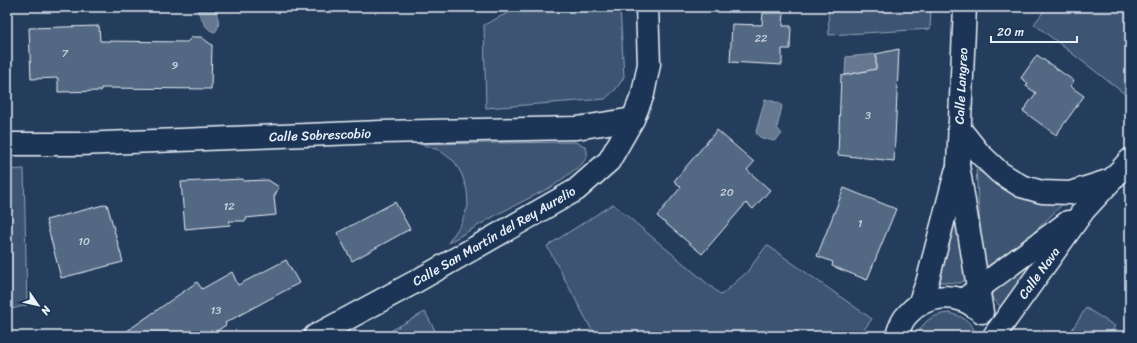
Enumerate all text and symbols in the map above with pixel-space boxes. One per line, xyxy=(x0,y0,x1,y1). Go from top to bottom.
scale bar xyxy=(991,18,1077,44)
text: 20 m xyxy=(997,21,1024,43)
house number: 22 xyxy=(755,29,768,48)
house number: 7 xyxy=(62,44,69,63)
street label: Calle Langreo xyxy=(948,47,975,125)
house number: 9 xyxy=(172,56,179,75)
house number: 3 xyxy=(865,106,871,125)
street label: Calle Sobrescobio xyxy=(269,122,372,148)
street label: Calle San Martín del Rey Aurelio xyxy=(408,179,581,292)
house number: 20 xyxy=(720,183,734,202)
house number: 12 xyxy=(223,197,235,216)
house number: 1 xyxy=(858,214,863,233)
house number: 10 xyxy=(78,232,90,251)
street label: Calle Nava xyxy=(1012,241,1066,304)
north arrow xyxy=(18,285,58,325)
text: N xyxy=(36,301,56,319)
house number: 13 xyxy=(211,301,221,320)

